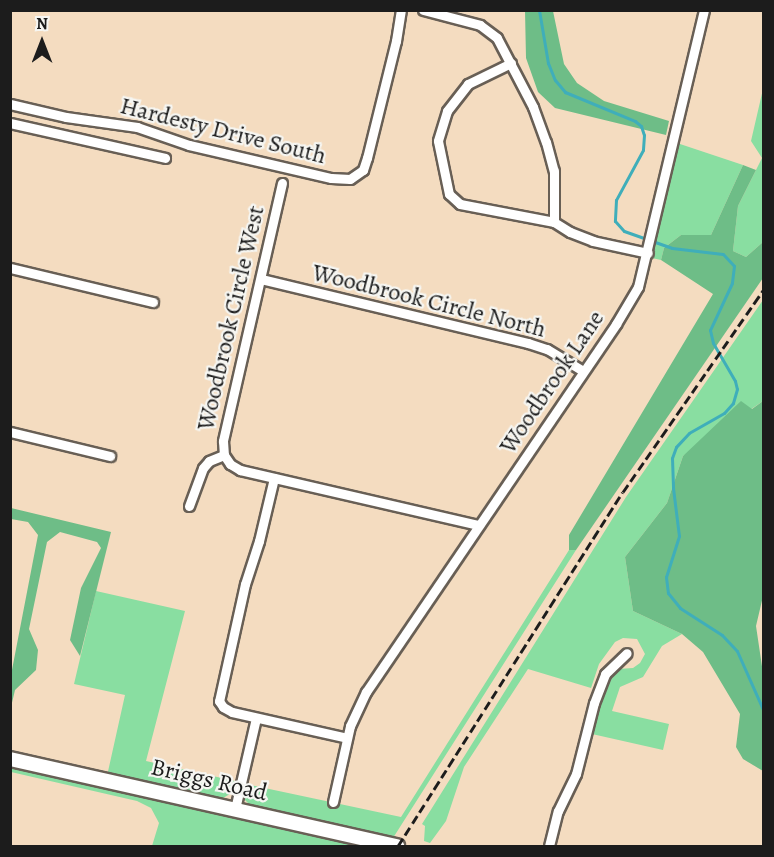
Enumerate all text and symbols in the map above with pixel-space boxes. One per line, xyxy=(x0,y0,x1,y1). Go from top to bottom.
north arrow xyxy=(12,12,72,72)
text: N xyxy=(36,13,48,35)
street label: Hardesty Drive South xyxy=(117,92,329,170)
street label: Woodbrook Circle West xyxy=(191,203,271,433)
street label: Woodbrook Circle North xyxy=(309,258,549,344)
street label: Woodbrook Lane xyxy=(494,305,610,459)
street label: Briggs Road xyxy=(148,753,270,807)

